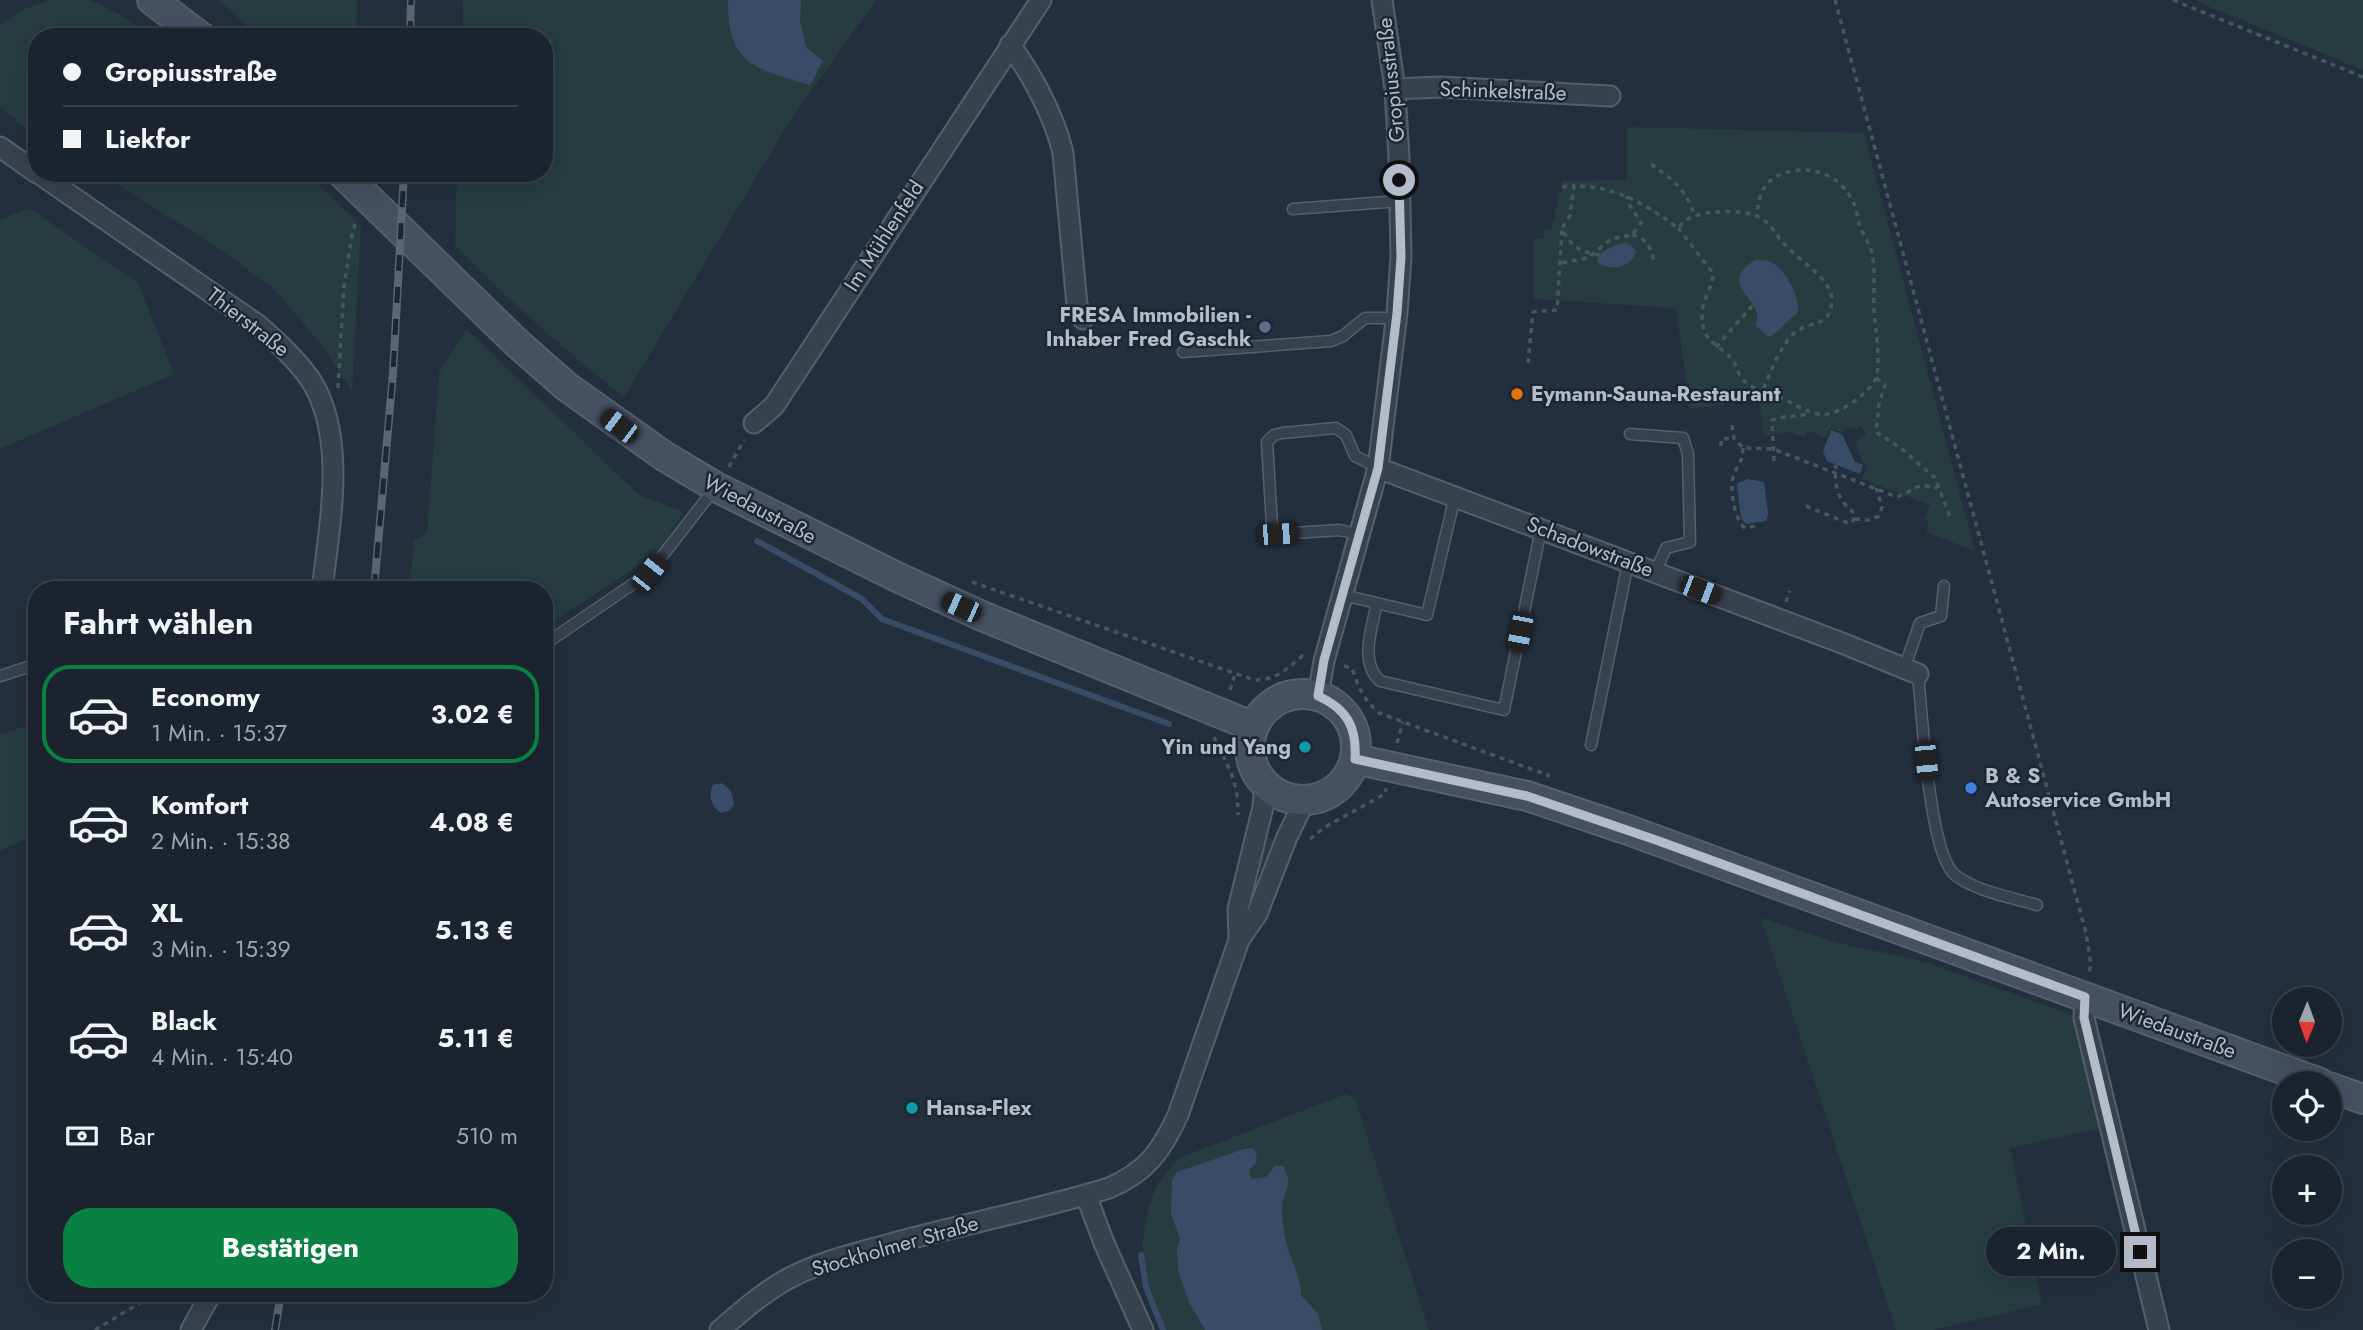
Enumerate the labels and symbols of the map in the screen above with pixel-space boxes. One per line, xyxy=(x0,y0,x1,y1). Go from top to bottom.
street label: Gropiusstraße xyxy=(1370,16,1412,144)
street label: Schinkelstraße xyxy=(1439,74,1567,108)
route start xyxy=(1383,164,1415,196)
street label: Im Mühlenfeld xyxy=(837,174,931,298)
street label: Thierstraße xyxy=(200,280,296,364)
place label: FRESA Immobilien - Inhaber Fred Gaschk xyxy=(1046,300,1251,354)
marker: FRESA Immobilien - Inhaber Fred Gaschk xyxy=(1257,319,1273,335)
place label: Eymann-Sauna-Restaurant xyxy=(1531,379,1781,409)
marker: Eymann-Sauna-Restaurant xyxy=(1509,386,1525,402)
car xyxy=(596,405,643,447)
street label: Wiedaustraße xyxy=(698,467,822,551)
street label: Schadowstraße xyxy=(1522,509,1658,585)
car xyxy=(1257,522,1300,546)
car xyxy=(628,550,671,596)
car xyxy=(1677,573,1724,607)
car xyxy=(938,589,985,625)
car xyxy=(1506,609,1535,655)
place label: Yin und Yang xyxy=(1161,732,1291,762)
marker: Yin und Yang xyxy=(1297,739,1313,755)
car xyxy=(1914,739,1939,783)
place label: B & S Autoservice GmbH xyxy=(1984,761,2171,815)
marker: B & S Autoservice GmbH xyxy=(1963,780,1979,796)
north arrow xyxy=(2272,987,2342,1057)
street label: Wiedaustraße xyxy=(2114,996,2240,1066)
place label: Hansa-Flex xyxy=(926,1093,1032,1123)
marker: Hansa-Flex xyxy=(904,1100,920,1116)
street label: Stockholmer Straße xyxy=(808,1208,982,1284)
callout: 2 Min. xyxy=(1986,1228,2116,1276)
route end xyxy=(2124,1236,2156,1268)

